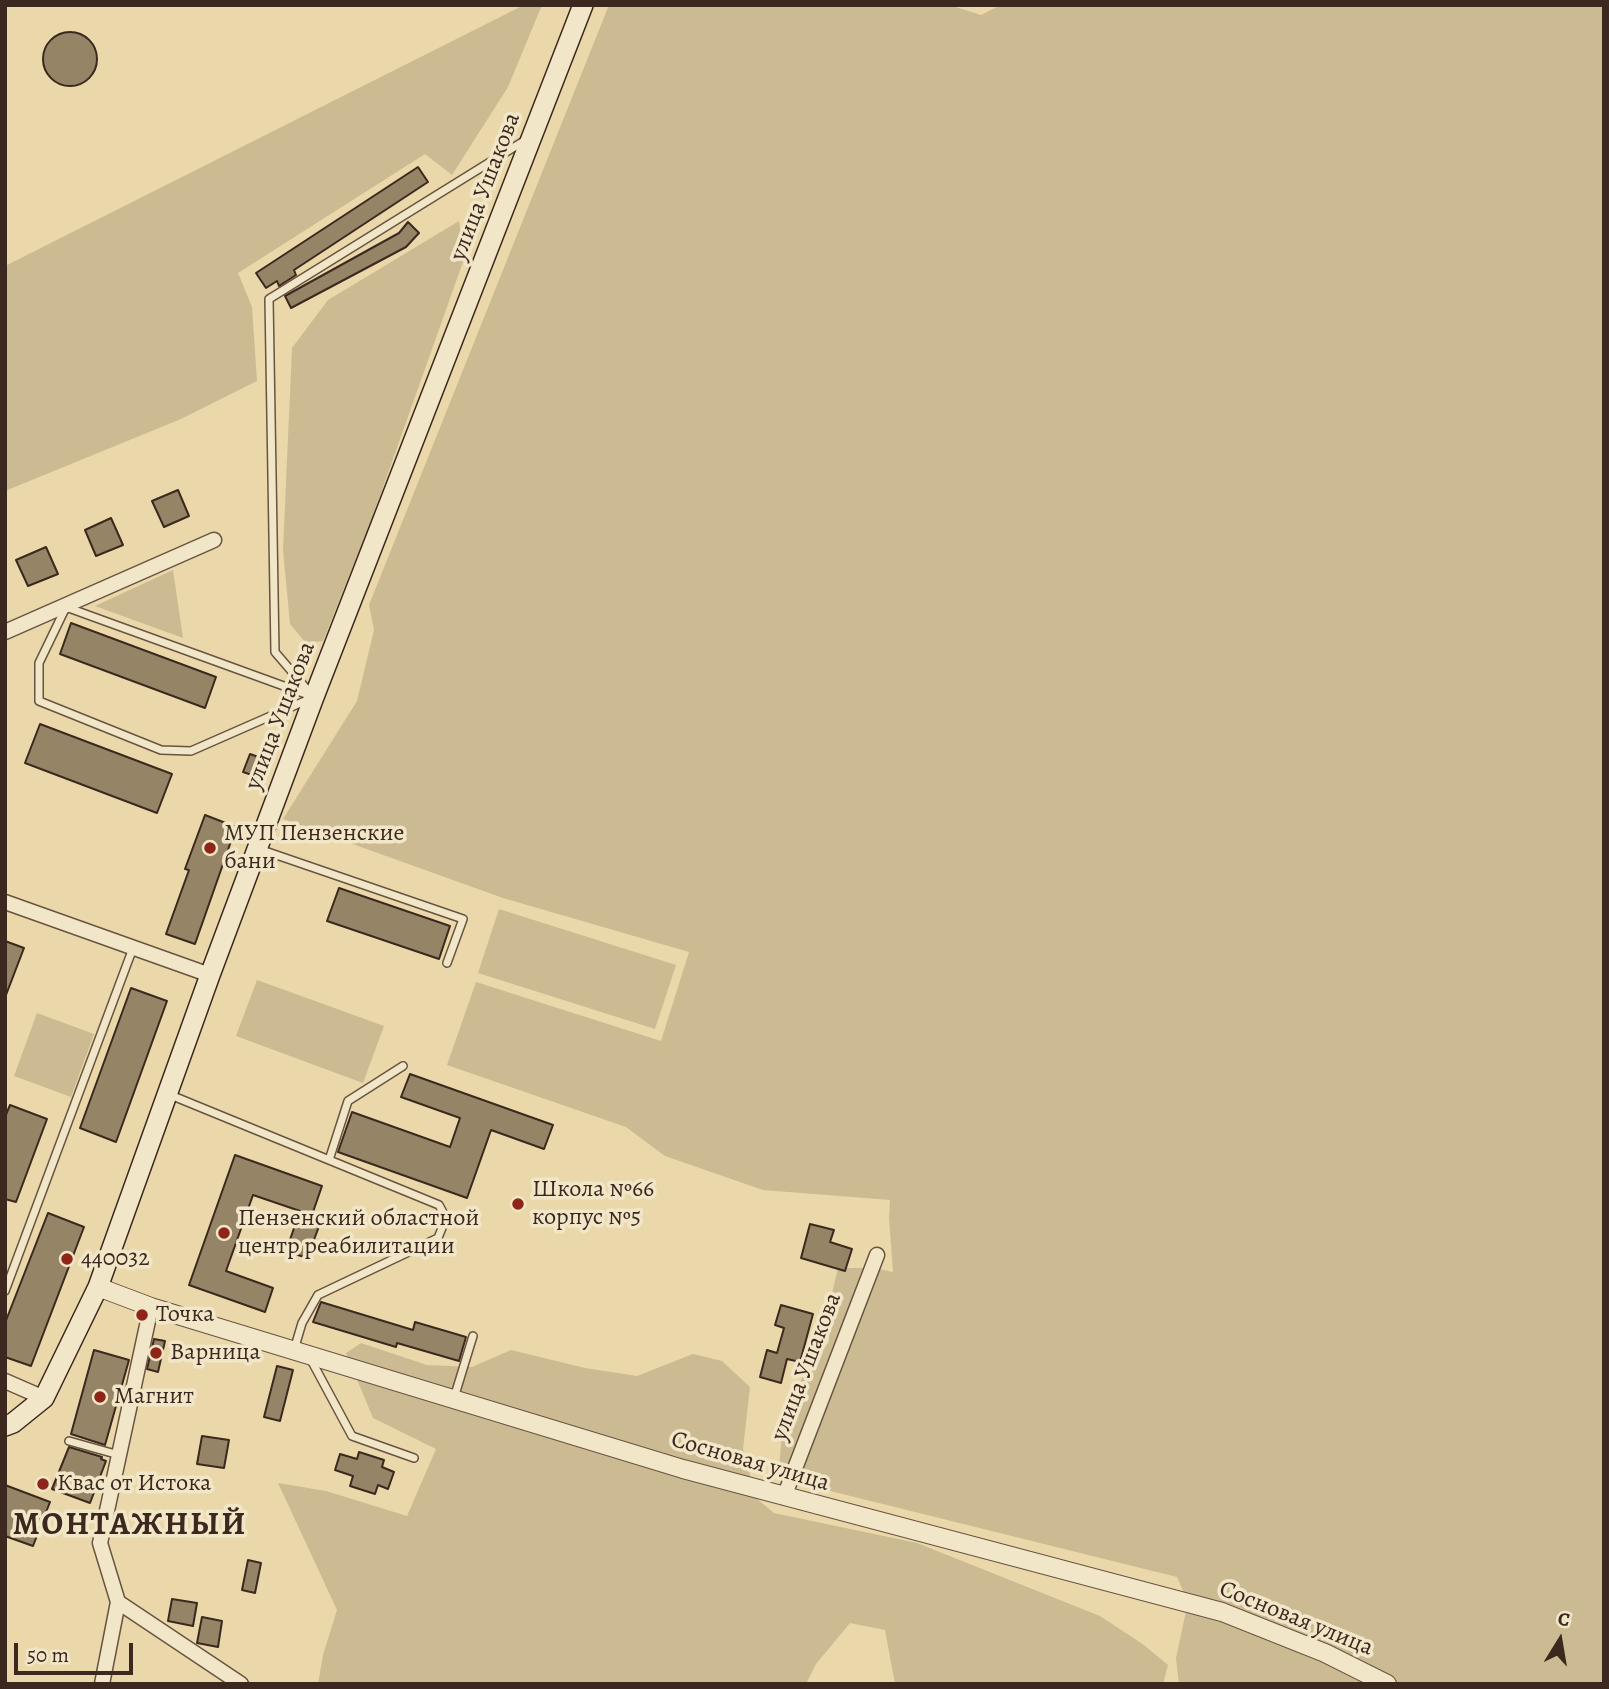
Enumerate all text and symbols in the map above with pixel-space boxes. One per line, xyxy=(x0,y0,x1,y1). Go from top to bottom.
street label: улица Ушакова xyxy=(445,109,527,265)
street label: улица Ушакова xyxy=(240,638,322,794)
place label: МУП Пензенские бани xyxy=(224,820,405,876)
marker: МУП Пензенские бани xyxy=(202,840,218,856)
place label: Школа №66 корпус №5 xyxy=(532,1176,654,1232)
marker: Школа №66 корпус №5 xyxy=(510,1196,526,1212)
place label: Пензенский областной центр реабилитации xyxy=(238,1205,479,1261)
marker: Пензенский областной центр реабилитации xyxy=(216,1225,232,1241)
place label: 440032 xyxy=(81,1245,150,1273)
marker: 440032 xyxy=(59,1251,75,1267)
street label: улица Ушакова xyxy=(766,1289,848,1445)
place label: Точка xyxy=(156,1301,214,1329)
marker: Точка xyxy=(134,1307,150,1323)
place label: Варница xyxy=(170,1339,260,1367)
marker: Варница xyxy=(148,1345,164,1361)
place label: Магнит xyxy=(114,1383,194,1411)
marker: Магнит xyxy=(92,1389,108,1405)
street label: Сосновая улица xyxy=(668,1426,832,1498)
place label: Квас от Истока xyxy=(57,1470,211,1498)
marker: Квас от Истока xyxy=(35,1476,51,1492)
district label: МОНТАЖНЫЙ xyxy=(14,1507,246,1545)
street label: Сосновая улица xyxy=(1215,1575,1377,1663)
north arrow xyxy=(1525,1605,1595,1675)
text: С xyxy=(1556,1606,1572,1633)
scale bar xyxy=(18,1630,136,1674)
text: 50 m xyxy=(27,1641,69,1669)

